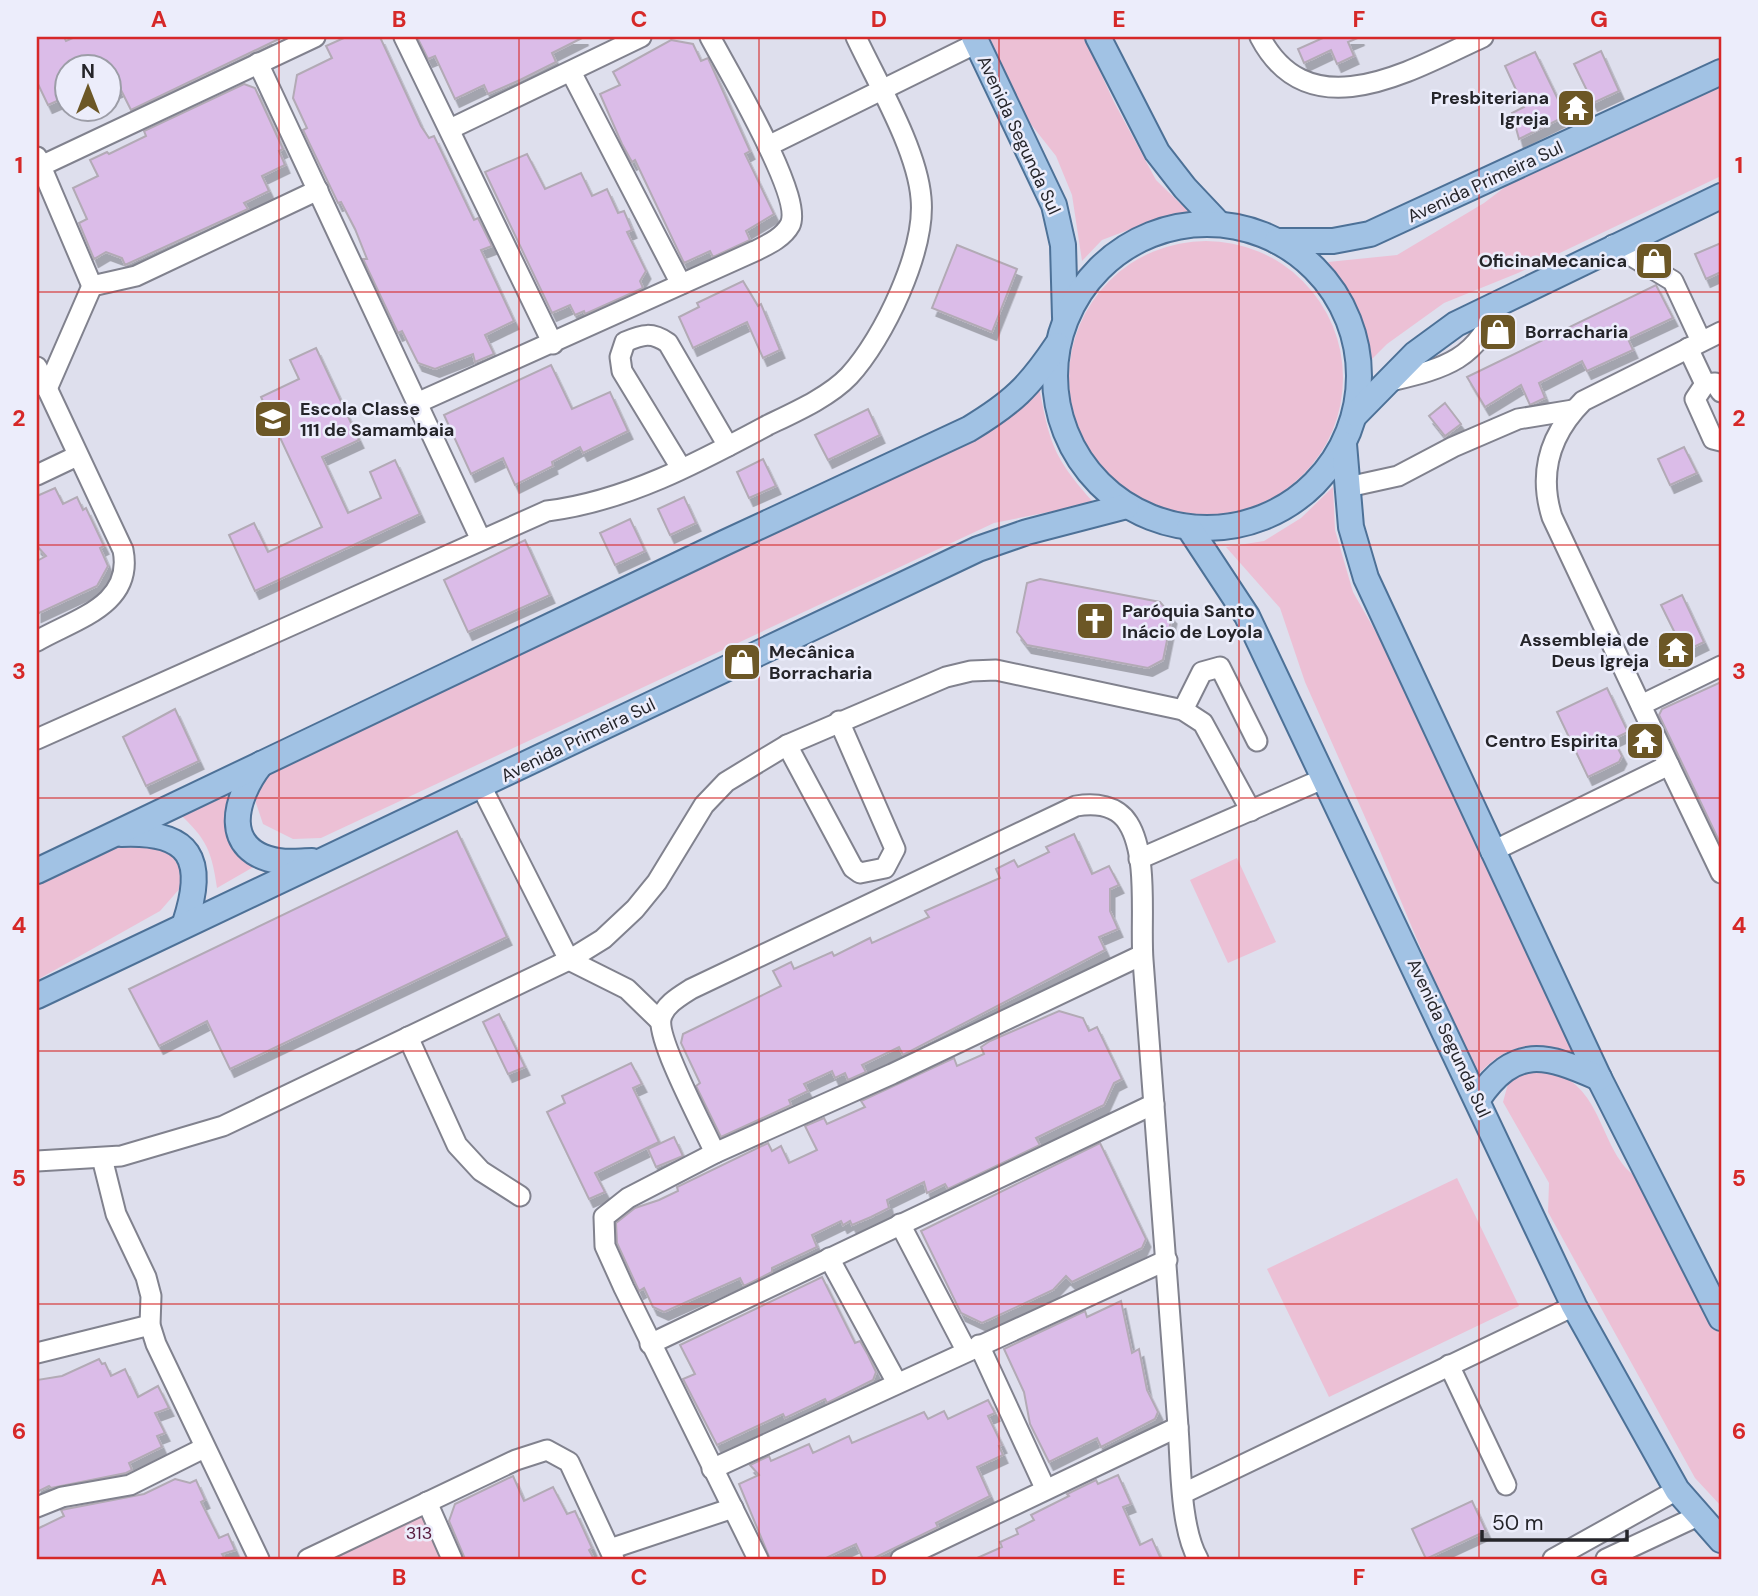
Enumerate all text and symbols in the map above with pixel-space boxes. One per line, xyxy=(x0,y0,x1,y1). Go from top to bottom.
text: A xyxy=(151,4,167,34)
text: B xyxy=(392,4,406,34)
text: C xyxy=(631,4,647,34)
text: D xyxy=(871,4,887,34)
text: E xyxy=(1112,4,1126,34)
text: F xyxy=(1353,4,1366,34)
text: G xyxy=(1590,4,1608,34)
north arrow xyxy=(52,52,122,122)
street label: Avenida Segunda Sul xyxy=(972,52,1066,218)
text: N xyxy=(81,59,95,84)
place label: Presbiteriana Igreja xyxy=(1431,86,1549,131)
temple icon: Presbiteriana Igreja xyxy=(1555,87,1597,129)
street label: Avenida Primeira Sul xyxy=(1403,135,1567,229)
text: 1 xyxy=(15,150,23,180)
text: 1 xyxy=(1735,150,1743,180)
shop icon: OficinaMecanica xyxy=(1633,240,1675,282)
place label: OficinaMecanica xyxy=(1479,249,1627,273)
shop icon: Borracharia xyxy=(1477,311,1519,353)
place label: Borracharia xyxy=(1525,320,1628,344)
place label: Escola Classe 111 de Samambaia xyxy=(300,397,454,442)
school or university icon: Escola Classe 111 de Samambaia xyxy=(252,398,294,440)
text: 2 xyxy=(12,403,26,433)
text: 2 xyxy=(1732,403,1746,433)
place label: Paróquia Santo Inácio de Loyola xyxy=(1122,599,1263,644)
church icon: Paróquia Santo Inácio de Loyola xyxy=(1074,600,1116,642)
place label: Assembleia de Deus Igreja xyxy=(1520,628,1649,673)
temple icon: Assembleia de Deus Igreja xyxy=(1655,629,1697,671)
place label: Mecânica Borracharia xyxy=(769,640,872,685)
shop icon: Mecânica Borracharia xyxy=(721,641,763,683)
text: 3 xyxy=(12,656,26,686)
text: 3 xyxy=(1732,656,1746,686)
street label: Avenida Primeira Sul xyxy=(497,692,659,788)
temple icon: Centro Espirita xyxy=(1624,720,1666,762)
place label: Centro Espirita xyxy=(1485,729,1618,753)
text: 4 xyxy=(12,910,27,940)
text: 4 xyxy=(1732,910,1747,940)
street label: Avenida Segunda Sul xyxy=(1402,955,1496,1121)
text: 5 xyxy=(12,1163,26,1193)
text: 5 xyxy=(1732,1163,1746,1193)
text: 6 xyxy=(12,1416,26,1446)
text: 6 xyxy=(1732,1416,1746,1446)
scale bar xyxy=(1482,1498,1627,1542)
text: 50 m xyxy=(1492,1509,1543,1537)
park label: 313 xyxy=(406,1521,432,1545)
text: A xyxy=(151,1562,167,1592)
text: B xyxy=(392,1562,406,1592)
text: C xyxy=(631,1562,647,1592)
text: D xyxy=(871,1562,887,1592)
text: E xyxy=(1112,1562,1126,1592)
text: F xyxy=(1353,1562,1366,1592)
text: G xyxy=(1590,1562,1608,1592)

